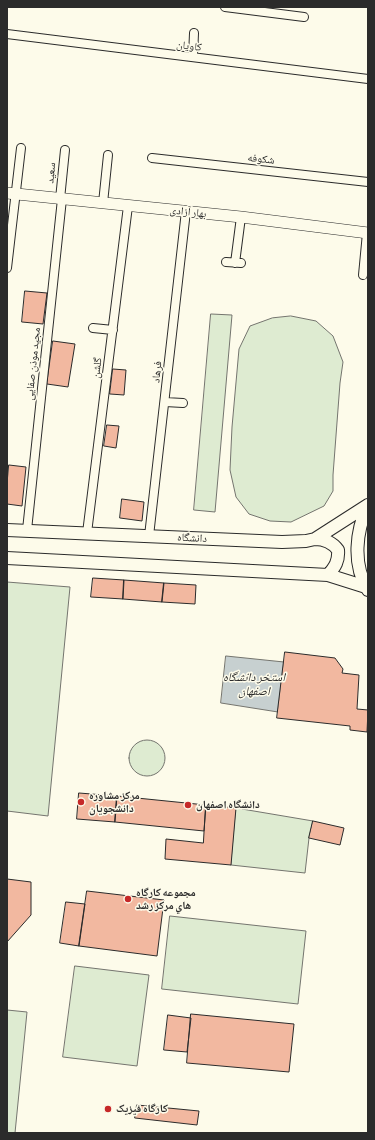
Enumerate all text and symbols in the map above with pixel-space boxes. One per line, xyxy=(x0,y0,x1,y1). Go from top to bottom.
street label: کاویان xyxy=(176,38,202,54)
street label: شکوفه xyxy=(247,151,275,167)
street label: سعید xyxy=(43,162,59,184)
street label: بهار آزادی xyxy=(169,204,207,220)
street label: مجید موذن صفایی xyxy=(23,327,43,401)
street label: گلشن xyxy=(89,357,105,379)
street label: فرهاد xyxy=(149,360,165,384)
street label: دانشگاه xyxy=(177,531,207,545)
water label: استخر دانشگاه اصفهان xyxy=(223,670,285,698)
place label: مرکز مشاوره دانشجویان xyxy=(89,789,140,815)
marker: مرکز مشاوره دانشجویان xyxy=(76,797,86,807)
place label: دانشگاه اصفهان xyxy=(196,798,260,812)
marker: دانشگاه اصفهان xyxy=(183,800,193,810)
place label: مجموعه کارگاه هاي مرکز رشد xyxy=(136,886,196,912)
marker: مجموعه کارگاه هاي مرکز رشد xyxy=(123,894,133,904)
place label: کارگاه فیزیک xyxy=(116,1102,168,1116)
marker: کارگاه فیزیک xyxy=(103,1104,113,1114)

